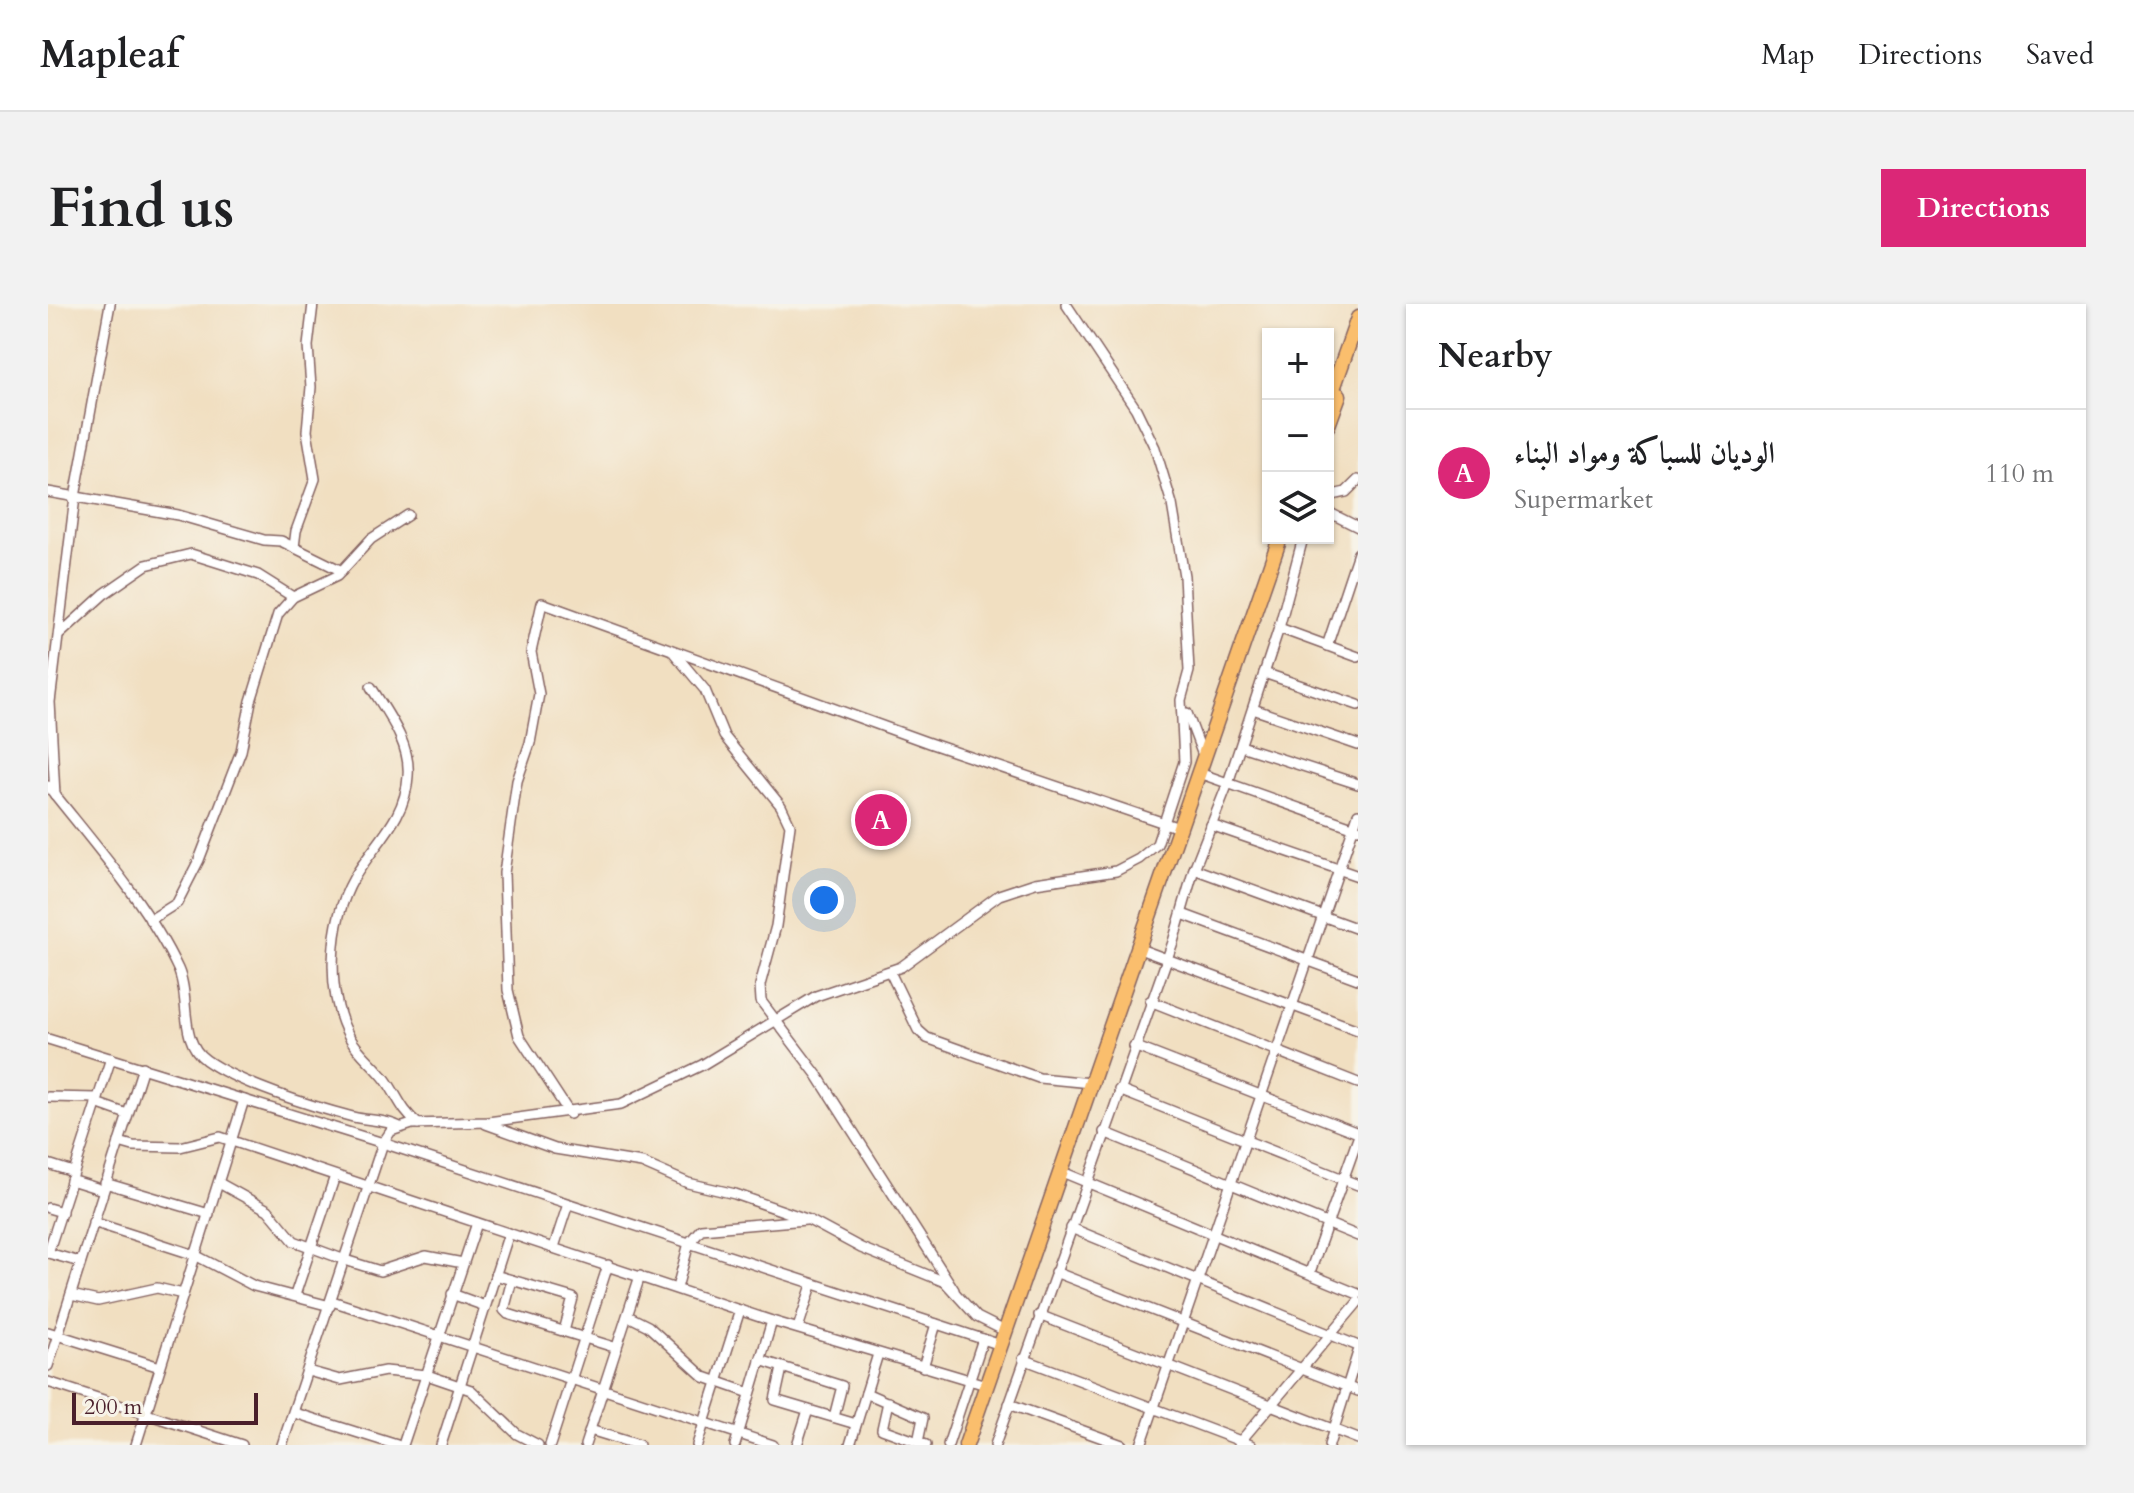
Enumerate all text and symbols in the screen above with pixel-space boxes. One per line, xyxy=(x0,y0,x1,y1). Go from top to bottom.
text: Mapleaf xyxy=(40,29,179,81)
text: Map xyxy=(1761,36,1815,74)
text: Directions xyxy=(1859,36,1982,74)
text: Saved xyxy=(2026,36,2094,74)
button: Directions xyxy=(1881,169,2086,247)
text: Find us xyxy=(48,171,234,246)
map controls xyxy=(1262,328,1334,544)
button: + xyxy=(1262,328,1334,400)
text: Nearby xyxy=(1438,333,1553,379)
button: − xyxy=(1262,400,1334,472)
text: الوديان للسباكة ومواد البناء xyxy=(1514,433,1775,474)
text: A xyxy=(1454,456,1474,491)
text: 110 m xyxy=(1985,456,2054,491)
button: layers xyxy=(1262,472,1334,544)
text: Supermarket xyxy=(1514,482,1653,517)
pin: A xyxy=(855,790,907,850)
your location xyxy=(804,880,844,920)
scale bar xyxy=(72,1389,258,1425)
text: 200 m xyxy=(84,1392,142,1422)

